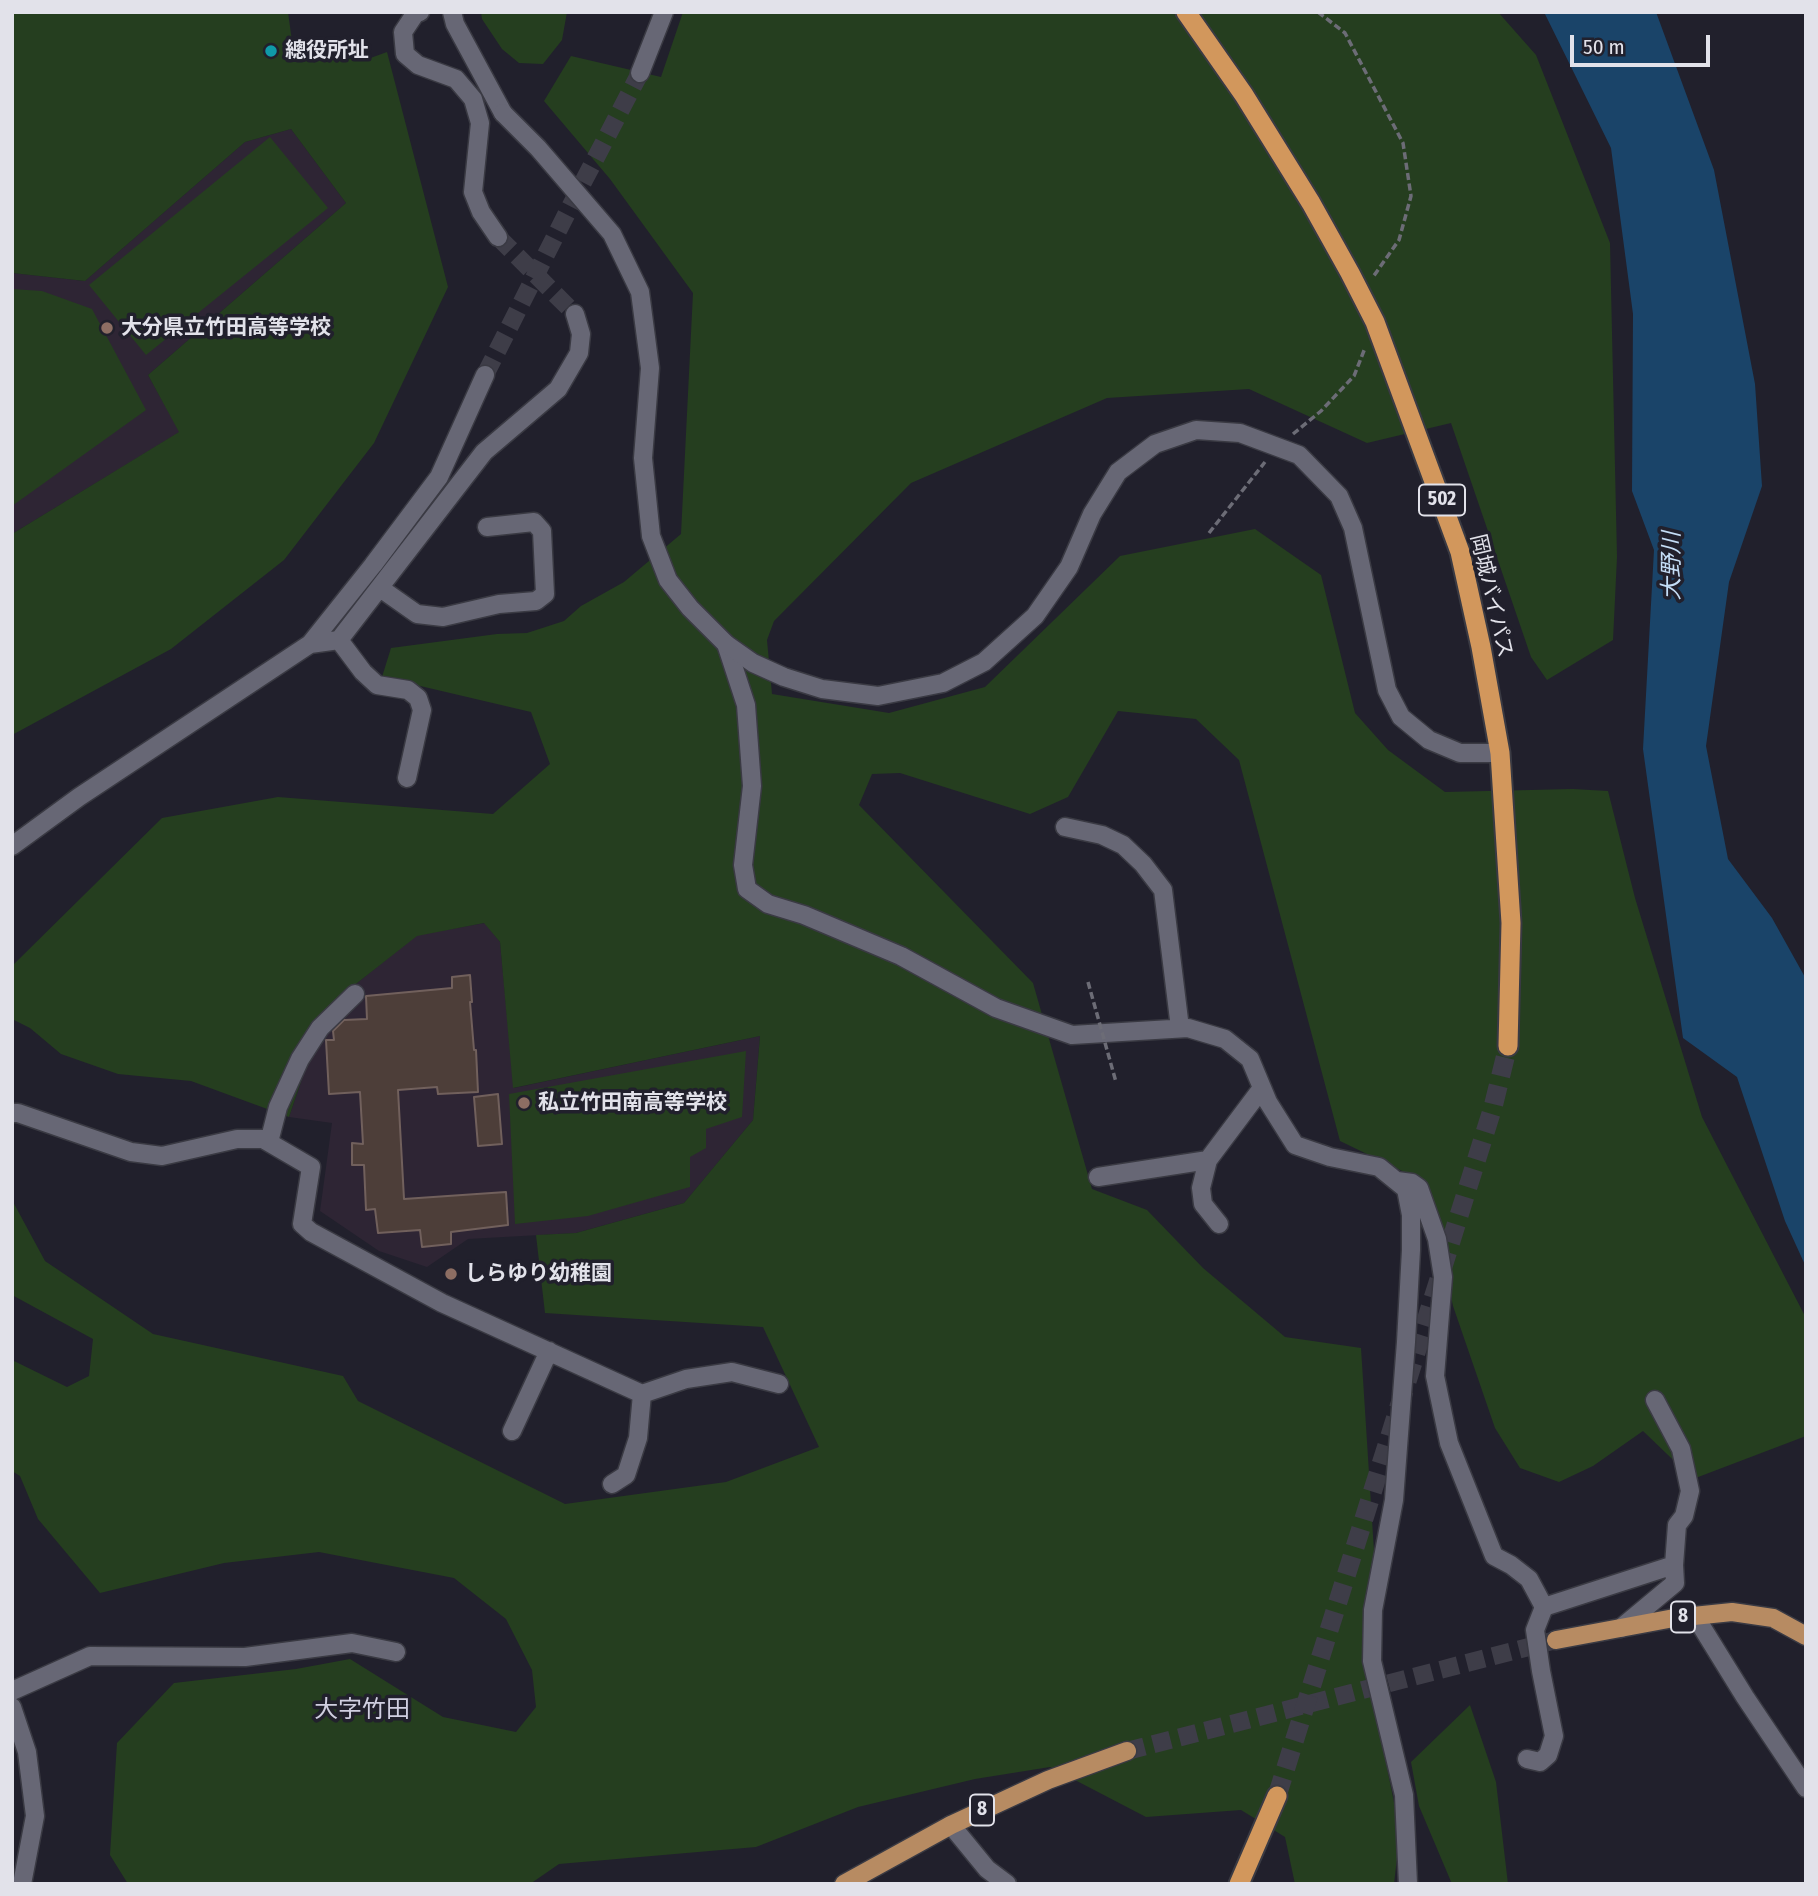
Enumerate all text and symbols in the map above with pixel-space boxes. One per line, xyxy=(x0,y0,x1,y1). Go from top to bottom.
scale bar xyxy=(1573,21,1713,65)
text: 50 m xyxy=(1583,34,1625,60)
place label: 總役所址 xyxy=(285,38,369,64)
marker: 總役所址 xyxy=(263,43,279,59)
place label: 大分県立竹田高等学校 xyxy=(121,315,331,341)
marker: 大分県立竹田高等学校 xyxy=(99,320,115,336)
road number: 502 xyxy=(1419,485,1465,516)
street label: 岡城バイパス xyxy=(1465,532,1517,660)
water label: 大野川 xyxy=(1659,532,1687,600)
place label: 私立竹田南高等学校 xyxy=(538,1090,727,1116)
marker: 私立竹田南高等学校 xyxy=(516,1095,532,1111)
place label: しらゆり幼稚園 xyxy=(465,1261,612,1287)
marker: しらゆり幼稚園 xyxy=(443,1266,459,1282)
road number: 8 xyxy=(1671,1602,1695,1632)
district label: 大字竹田 xyxy=(314,1696,410,1724)
road number: 8 xyxy=(970,1794,994,1826)

